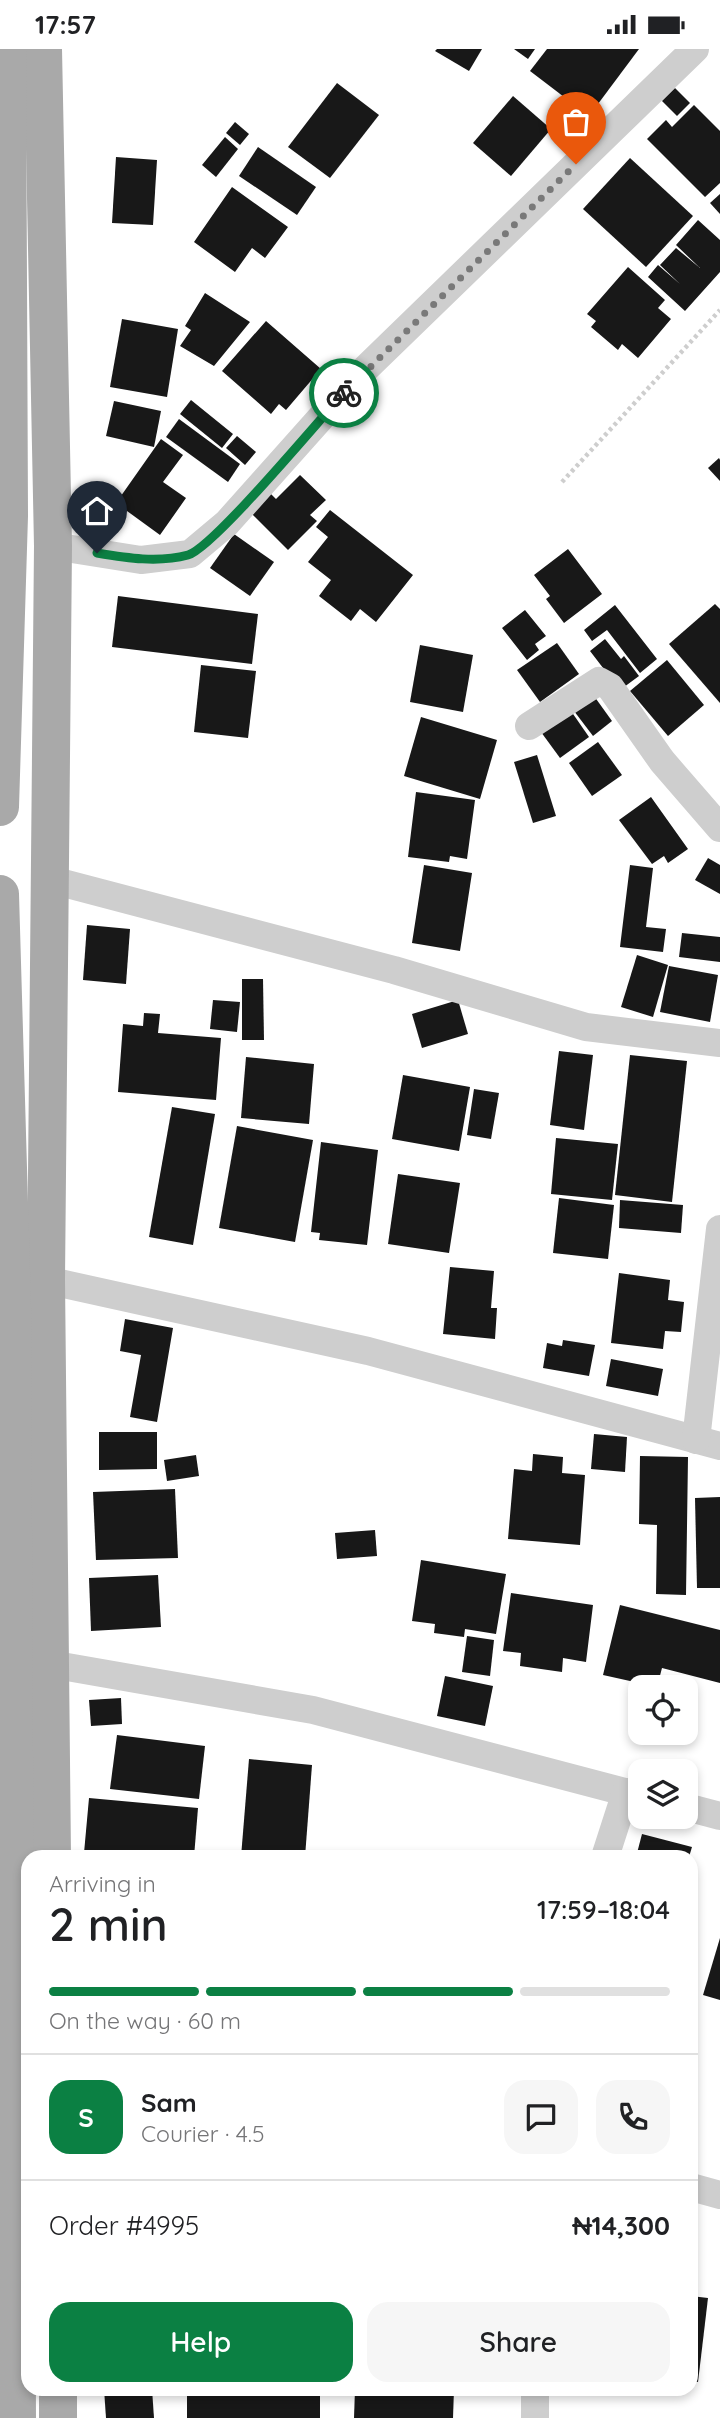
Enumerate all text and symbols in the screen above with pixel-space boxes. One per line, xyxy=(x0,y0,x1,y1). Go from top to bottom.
text: 17:57 xyxy=(35,8,96,41)
pin xyxy=(546,92,606,164)
icon: bag xyxy=(557,103,595,141)
courier xyxy=(309,358,379,428)
icon: bike xyxy=(325,374,363,412)
pin xyxy=(67,481,127,553)
icon: home xyxy=(78,492,116,530)
map controls xyxy=(628,1675,698,1829)
button: locate xyxy=(628,1675,698,1745)
button: layers xyxy=(628,1759,698,1829)
text: Arriving in xyxy=(49,1869,156,1898)
text: 17:59–18:04 xyxy=(537,1893,670,1926)
text: 2 min xyxy=(49,1895,168,1953)
text: On the way · 60 m xyxy=(49,2006,241,2035)
button: chat xyxy=(504,2080,578,2154)
button: phone xyxy=(596,2080,670,2154)
text: Sam xyxy=(141,2086,197,2119)
text: S xyxy=(78,2101,94,2134)
text: Courier · 4.5 xyxy=(141,2119,265,2148)
text: Order #4995 xyxy=(49,2209,199,2242)
text: ₦14,300 xyxy=(572,2209,670,2242)
button: Help xyxy=(49,2302,353,2382)
button: Share xyxy=(367,2302,670,2382)

